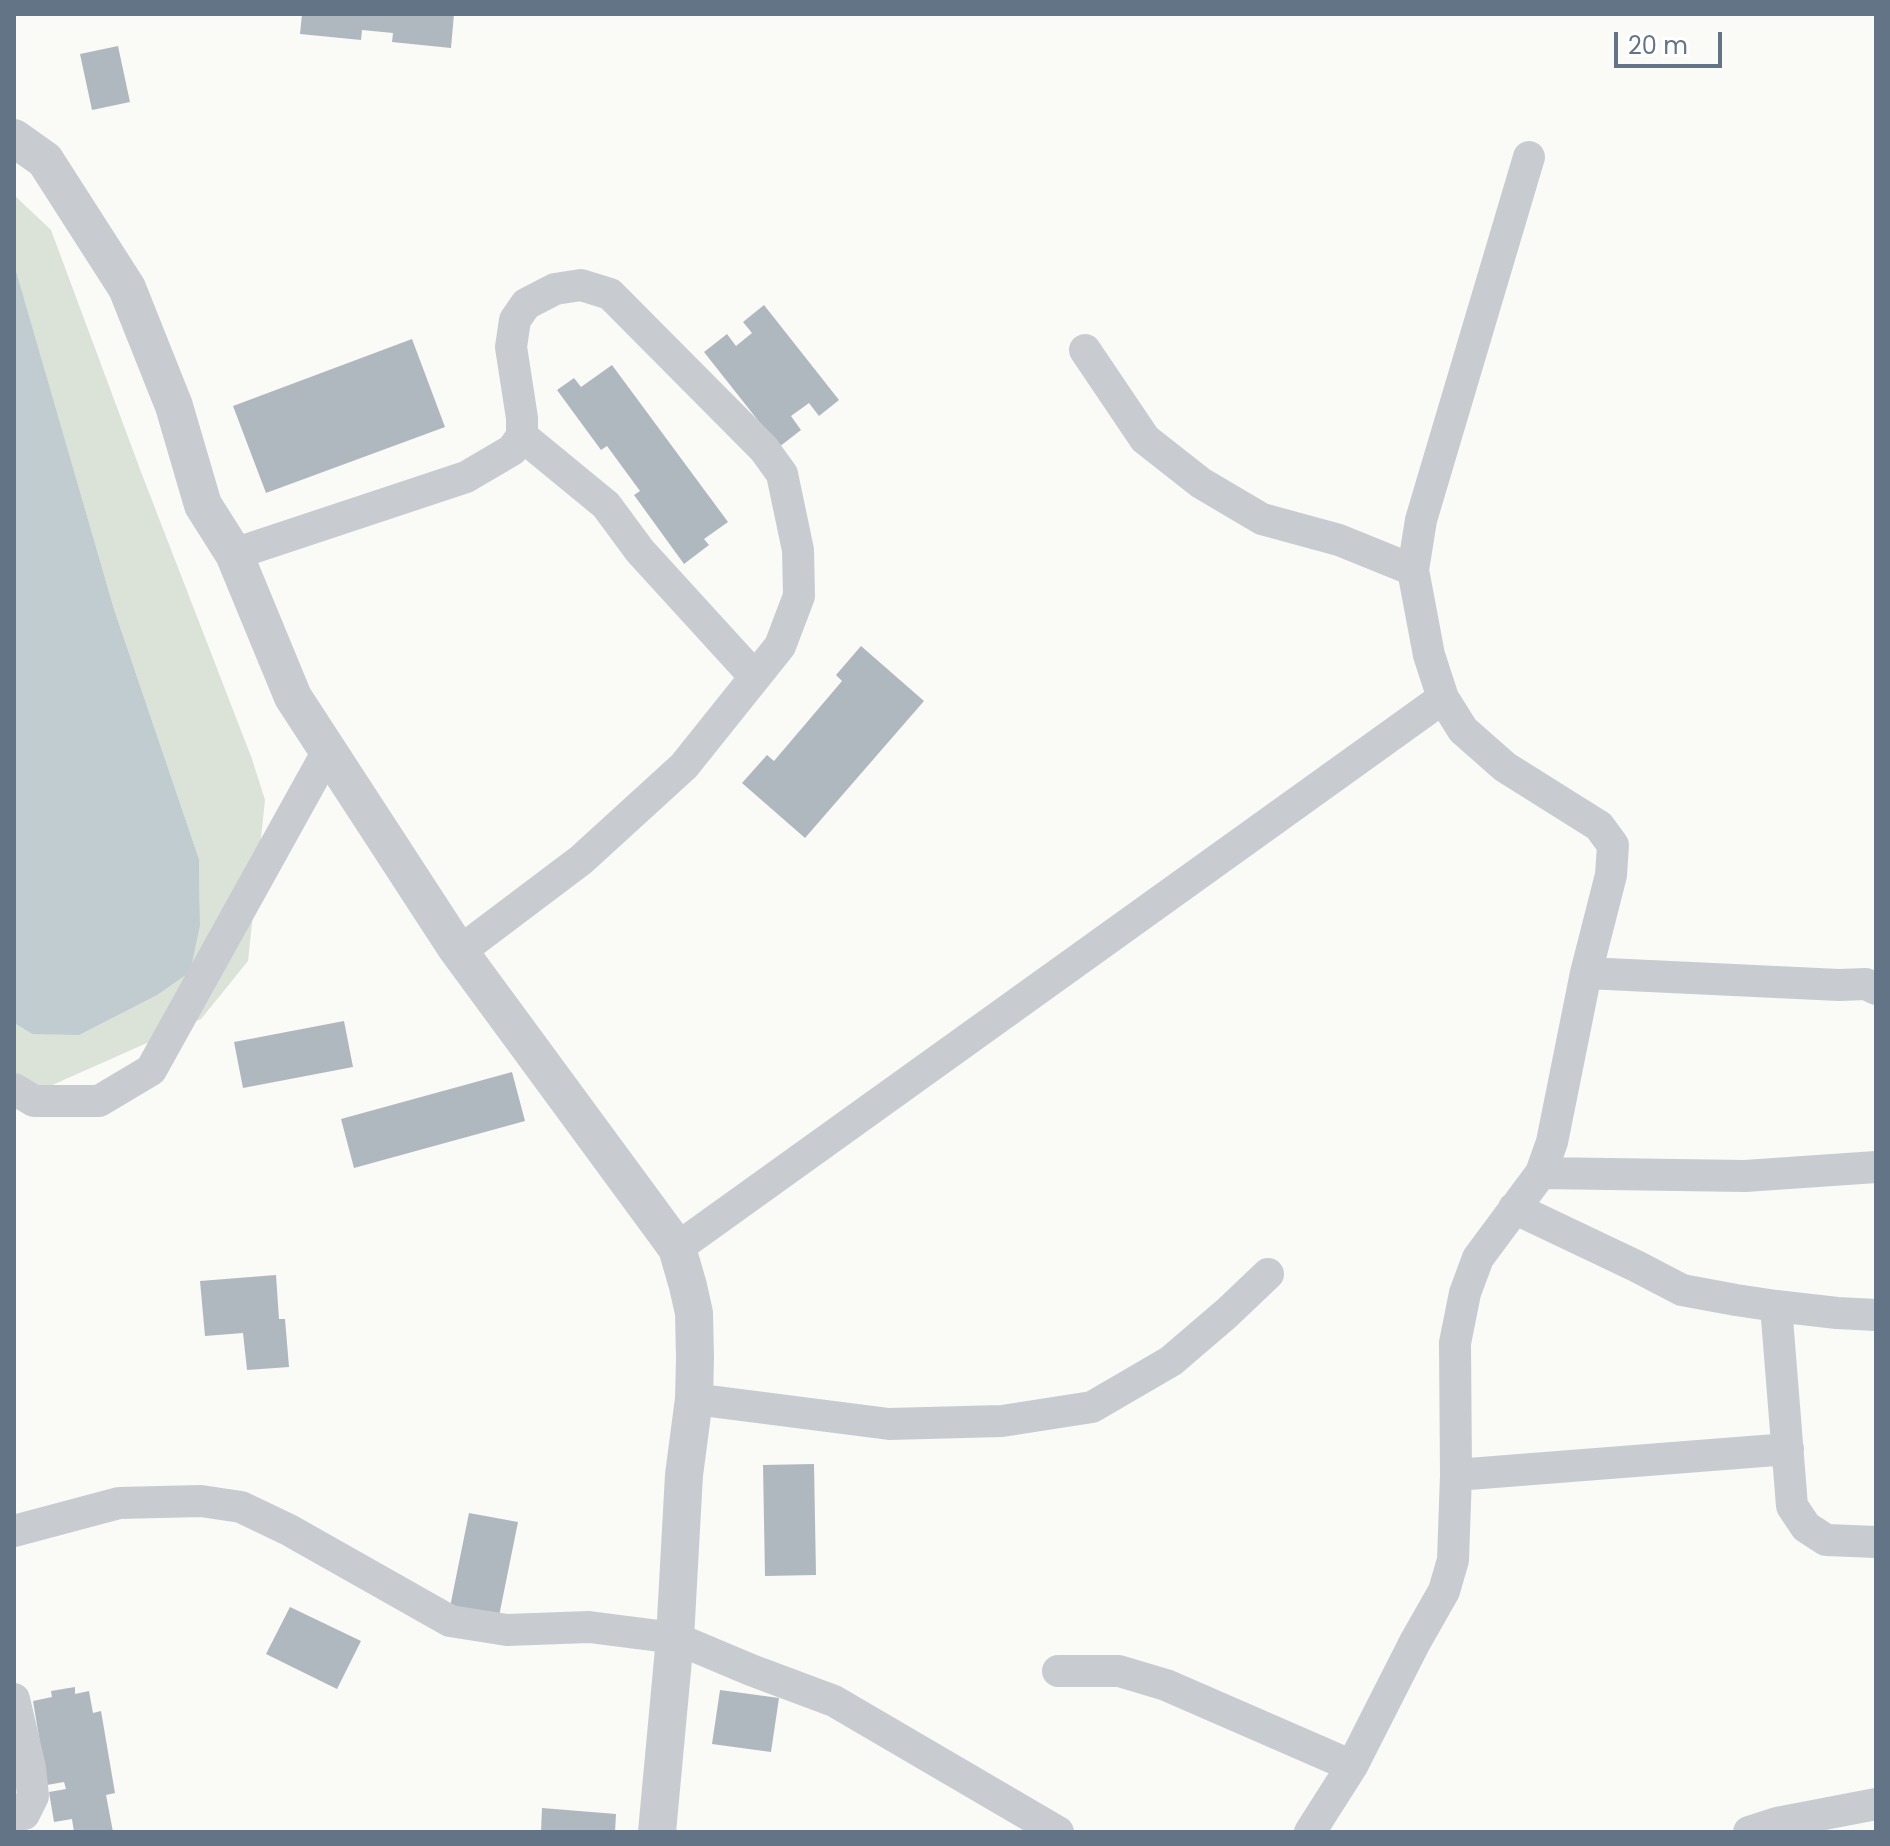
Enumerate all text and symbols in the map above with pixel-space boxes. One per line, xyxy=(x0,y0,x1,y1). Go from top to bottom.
scale bar xyxy=(1618,16,1726,66)
text: 20 m xyxy=(1628,29,1688,62)

